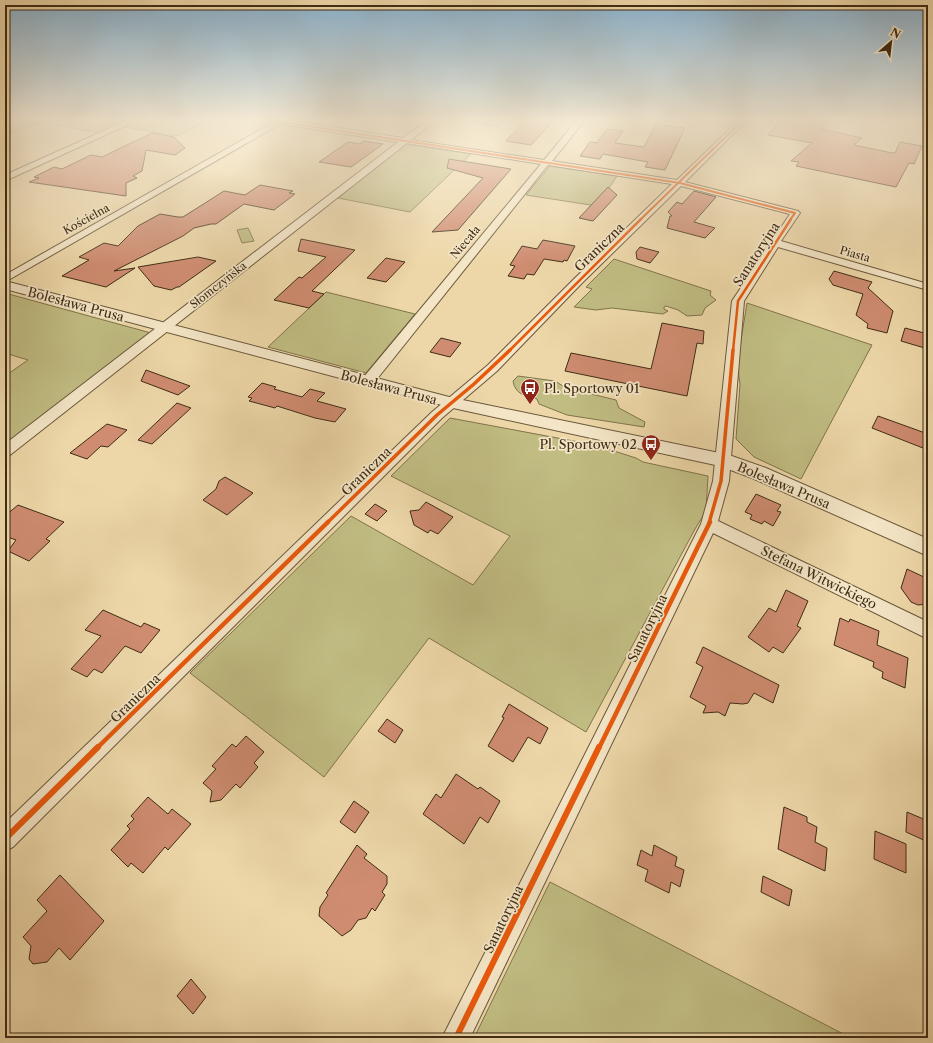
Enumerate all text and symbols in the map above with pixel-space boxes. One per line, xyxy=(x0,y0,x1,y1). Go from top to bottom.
north arrow xyxy=(871,22,911,62)
text: N xyxy=(888,25,904,42)
street label: Kościelna xyxy=(60,200,112,237)
street label: Graniczna xyxy=(571,219,627,275)
street label: Sanatoryjna xyxy=(729,219,783,289)
street label: Niecała xyxy=(447,222,483,262)
street label: Piasta xyxy=(838,243,872,265)
street label: Słomczyńska xyxy=(187,258,249,311)
street label: Bolesława Prusa xyxy=(26,283,126,325)
street label: Bolesława Prusa xyxy=(339,366,439,408)
bus stop icon: Pl. Sportowy 01 xyxy=(519,377,541,405)
place label: Pl. Sportowy 01 xyxy=(544,380,640,396)
bus stop icon: Pl. Sportowy 02 xyxy=(640,433,662,461)
place label: Pl. Sportowy 02 xyxy=(540,436,637,452)
street label: Graniczna xyxy=(338,443,394,499)
street label: Bolesława Prusa xyxy=(735,458,833,512)
street label: Stefana Witwickiego xyxy=(758,542,880,612)
street label: Sanatoryjna xyxy=(624,591,670,665)
street label: Graniczna xyxy=(107,670,163,726)
street label: Sanatoryjna xyxy=(480,882,526,956)

